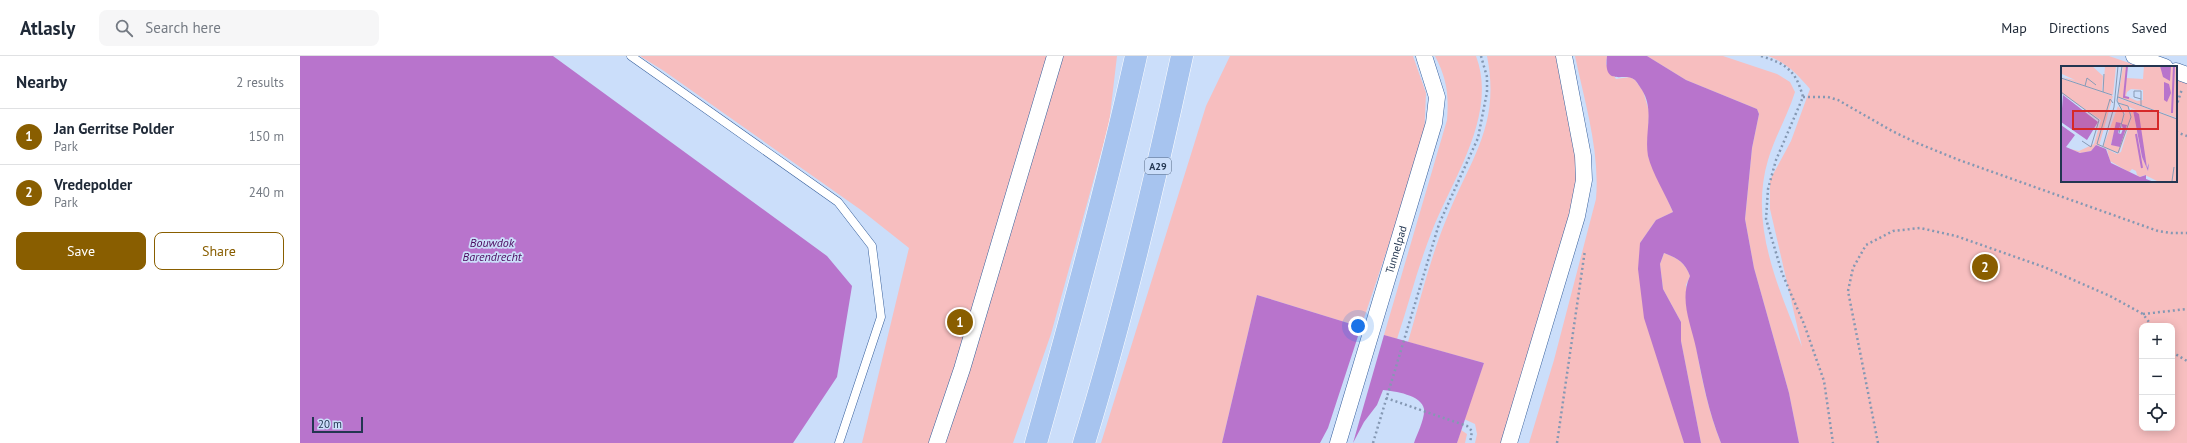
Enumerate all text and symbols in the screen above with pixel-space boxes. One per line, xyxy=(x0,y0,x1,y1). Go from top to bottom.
search box xyxy=(99,10,379,46)
text: Atlasly xyxy=(20,16,75,40)
icon: search xyxy=(113,17,135,39)
text: Search here xyxy=(145,18,221,37)
text: Map xyxy=(2001,19,2027,37)
text: Directions xyxy=(2049,19,2109,37)
text: Saved xyxy=(2131,19,2167,37)
inset map xyxy=(2061,66,2177,182)
text: Nearby xyxy=(16,71,67,93)
text: 2 results xyxy=(236,74,284,91)
text: Jan Gerritse Polder xyxy=(54,119,174,138)
text: 1 xyxy=(25,128,33,145)
text: 150 m xyxy=(249,128,284,145)
text: Park xyxy=(54,138,78,155)
road number: A29 xyxy=(1145,158,1171,174)
text: Vredepolder xyxy=(54,175,132,194)
text: 2 xyxy=(25,184,33,201)
text: 240 m xyxy=(249,184,284,201)
text: Park xyxy=(54,194,78,211)
street label: Tunnelpad xyxy=(1382,224,1410,275)
button: Save xyxy=(16,232,146,270)
button: Share xyxy=(154,232,284,270)
water label: Bouwdok Barendrecht xyxy=(463,235,523,264)
pin: 2 xyxy=(1972,252,1998,282)
pin: 1 xyxy=(947,307,973,337)
your location xyxy=(1348,316,1368,336)
map controls xyxy=(2139,323,2175,431)
button: + xyxy=(2139,323,2175,359)
button: − xyxy=(2139,359,2175,395)
button: locate xyxy=(2139,395,2175,431)
scale bar xyxy=(312,415,363,434)
text: 20 m xyxy=(318,417,342,431)

